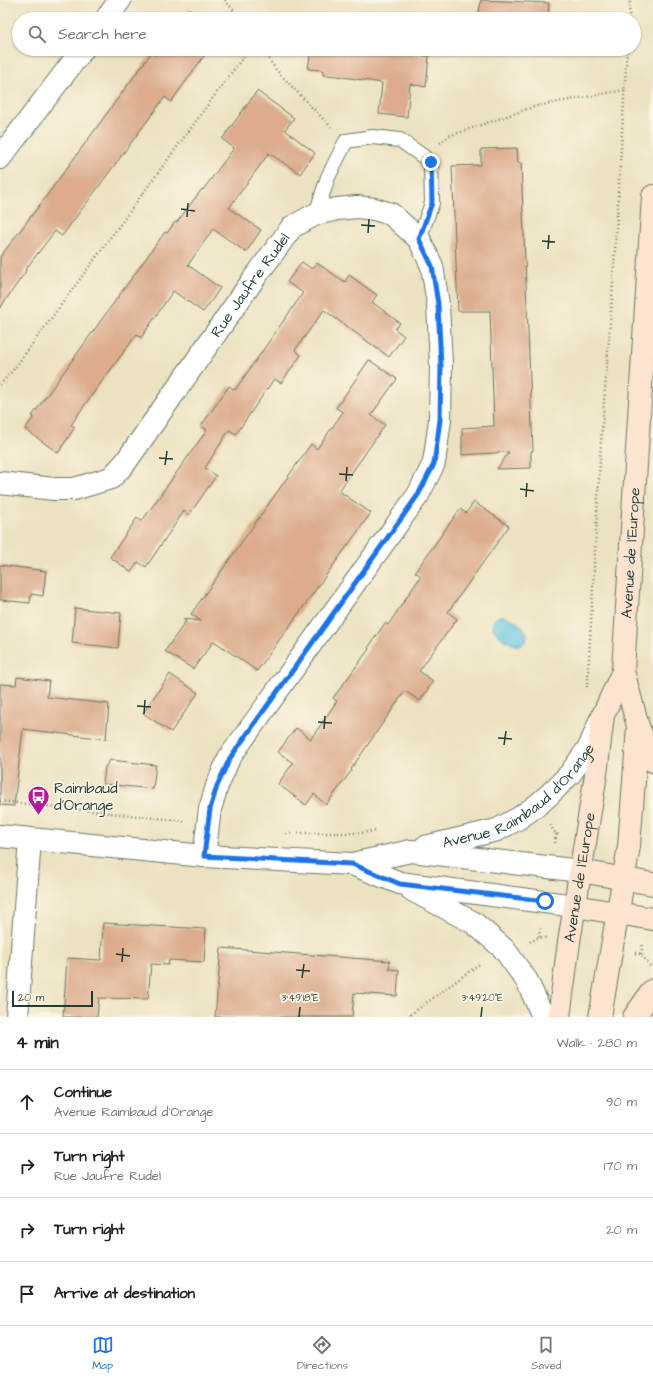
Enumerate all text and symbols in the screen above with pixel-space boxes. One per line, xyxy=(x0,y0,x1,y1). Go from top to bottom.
search box xyxy=(12,12,641,56)
icon: search xyxy=(26,23,48,45)
text: Search here xyxy=(58,24,147,45)
route end xyxy=(422,153,440,171)
street label: Rue Jaufre Rudel xyxy=(206,229,295,341)
street label: Avenue de l'Europe xyxy=(616,487,645,619)
street label: Avenue Raimbaud d'Orange xyxy=(440,739,599,853)
place label: Raimbaud d'Orange xyxy=(54,778,118,817)
bus stop icon: Raimbaud d'Orange xyxy=(25,784,51,817)
street label: Avenue de l'Europe xyxy=(559,811,600,944)
route start xyxy=(536,892,554,910)
scale bar xyxy=(12,989,93,1008)
text: 20 m xyxy=(18,990,44,1005)
text: 3°49'18"E xyxy=(281,991,319,1005)
text: 3°49'20"E xyxy=(461,991,503,1005)
text: 4 min xyxy=(16,1031,59,1055)
text: Walk · 280 m xyxy=(556,1034,637,1052)
text: Continue xyxy=(54,1082,112,1103)
icon: ahead xyxy=(16,1091,38,1113)
text: 90 m xyxy=(606,1093,637,1111)
text: Avenue Raimbaud d'Orange xyxy=(54,1103,213,1121)
text: Turn right xyxy=(54,1146,125,1167)
icon: right xyxy=(16,1155,38,1177)
text: 170 m xyxy=(604,1157,637,1175)
text: Rue Jaufre Rudel xyxy=(54,1167,161,1185)
icon: right xyxy=(16,1219,38,1241)
text: Turn right xyxy=(54,1219,125,1240)
text: 20 m xyxy=(606,1221,637,1239)
icon: arrive xyxy=(16,1283,38,1305)
text: Arrive at destination xyxy=(54,1283,195,1304)
tab: Map xyxy=(92,1334,114,1373)
tab: Directions xyxy=(297,1334,348,1373)
tab: Saved xyxy=(531,1334,561,1373)

